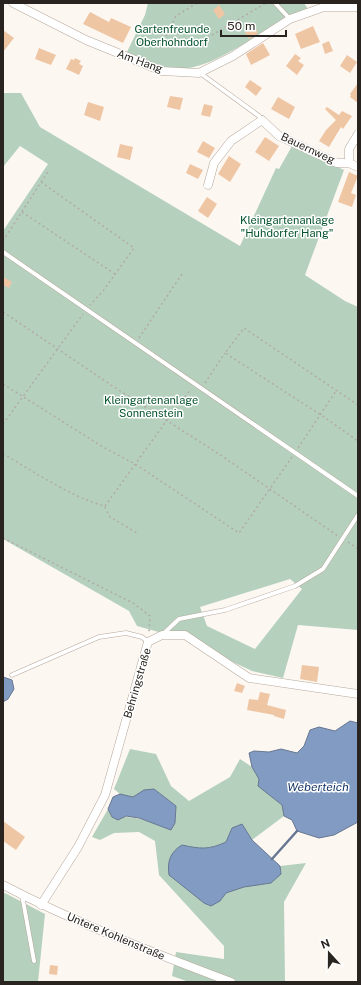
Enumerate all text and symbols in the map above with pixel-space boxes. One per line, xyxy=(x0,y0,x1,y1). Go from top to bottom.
scale bar xyxy=(221,12,286,38)
text: 50 m xyxy=(227,19,255,33)
park label: Gartenfreunde Oberhohndorf xyxy=(134,23,210,48)
street label: Am Hang xyxy=(116,47,165,75)
street label: Bauernweg xyxy=(279,130,337,166)
park label: Kleingartenanlage "Huhdorfer Hang" xyxy=(240,214,334,239)
park label: Kleingartenanlage Sonnenstein xyxy=(104,394,198,419)
street label: Behringstraße xyxy=(121,646,153,720)
water label: Weberteich xyxy=(287,780,349,794)
street label: Untere Kohlenstraße xyxy=(65,910,167,962)
north arrow xyxy=(309,933,349,973)
text: N xyxy=(319,937,332,951)

